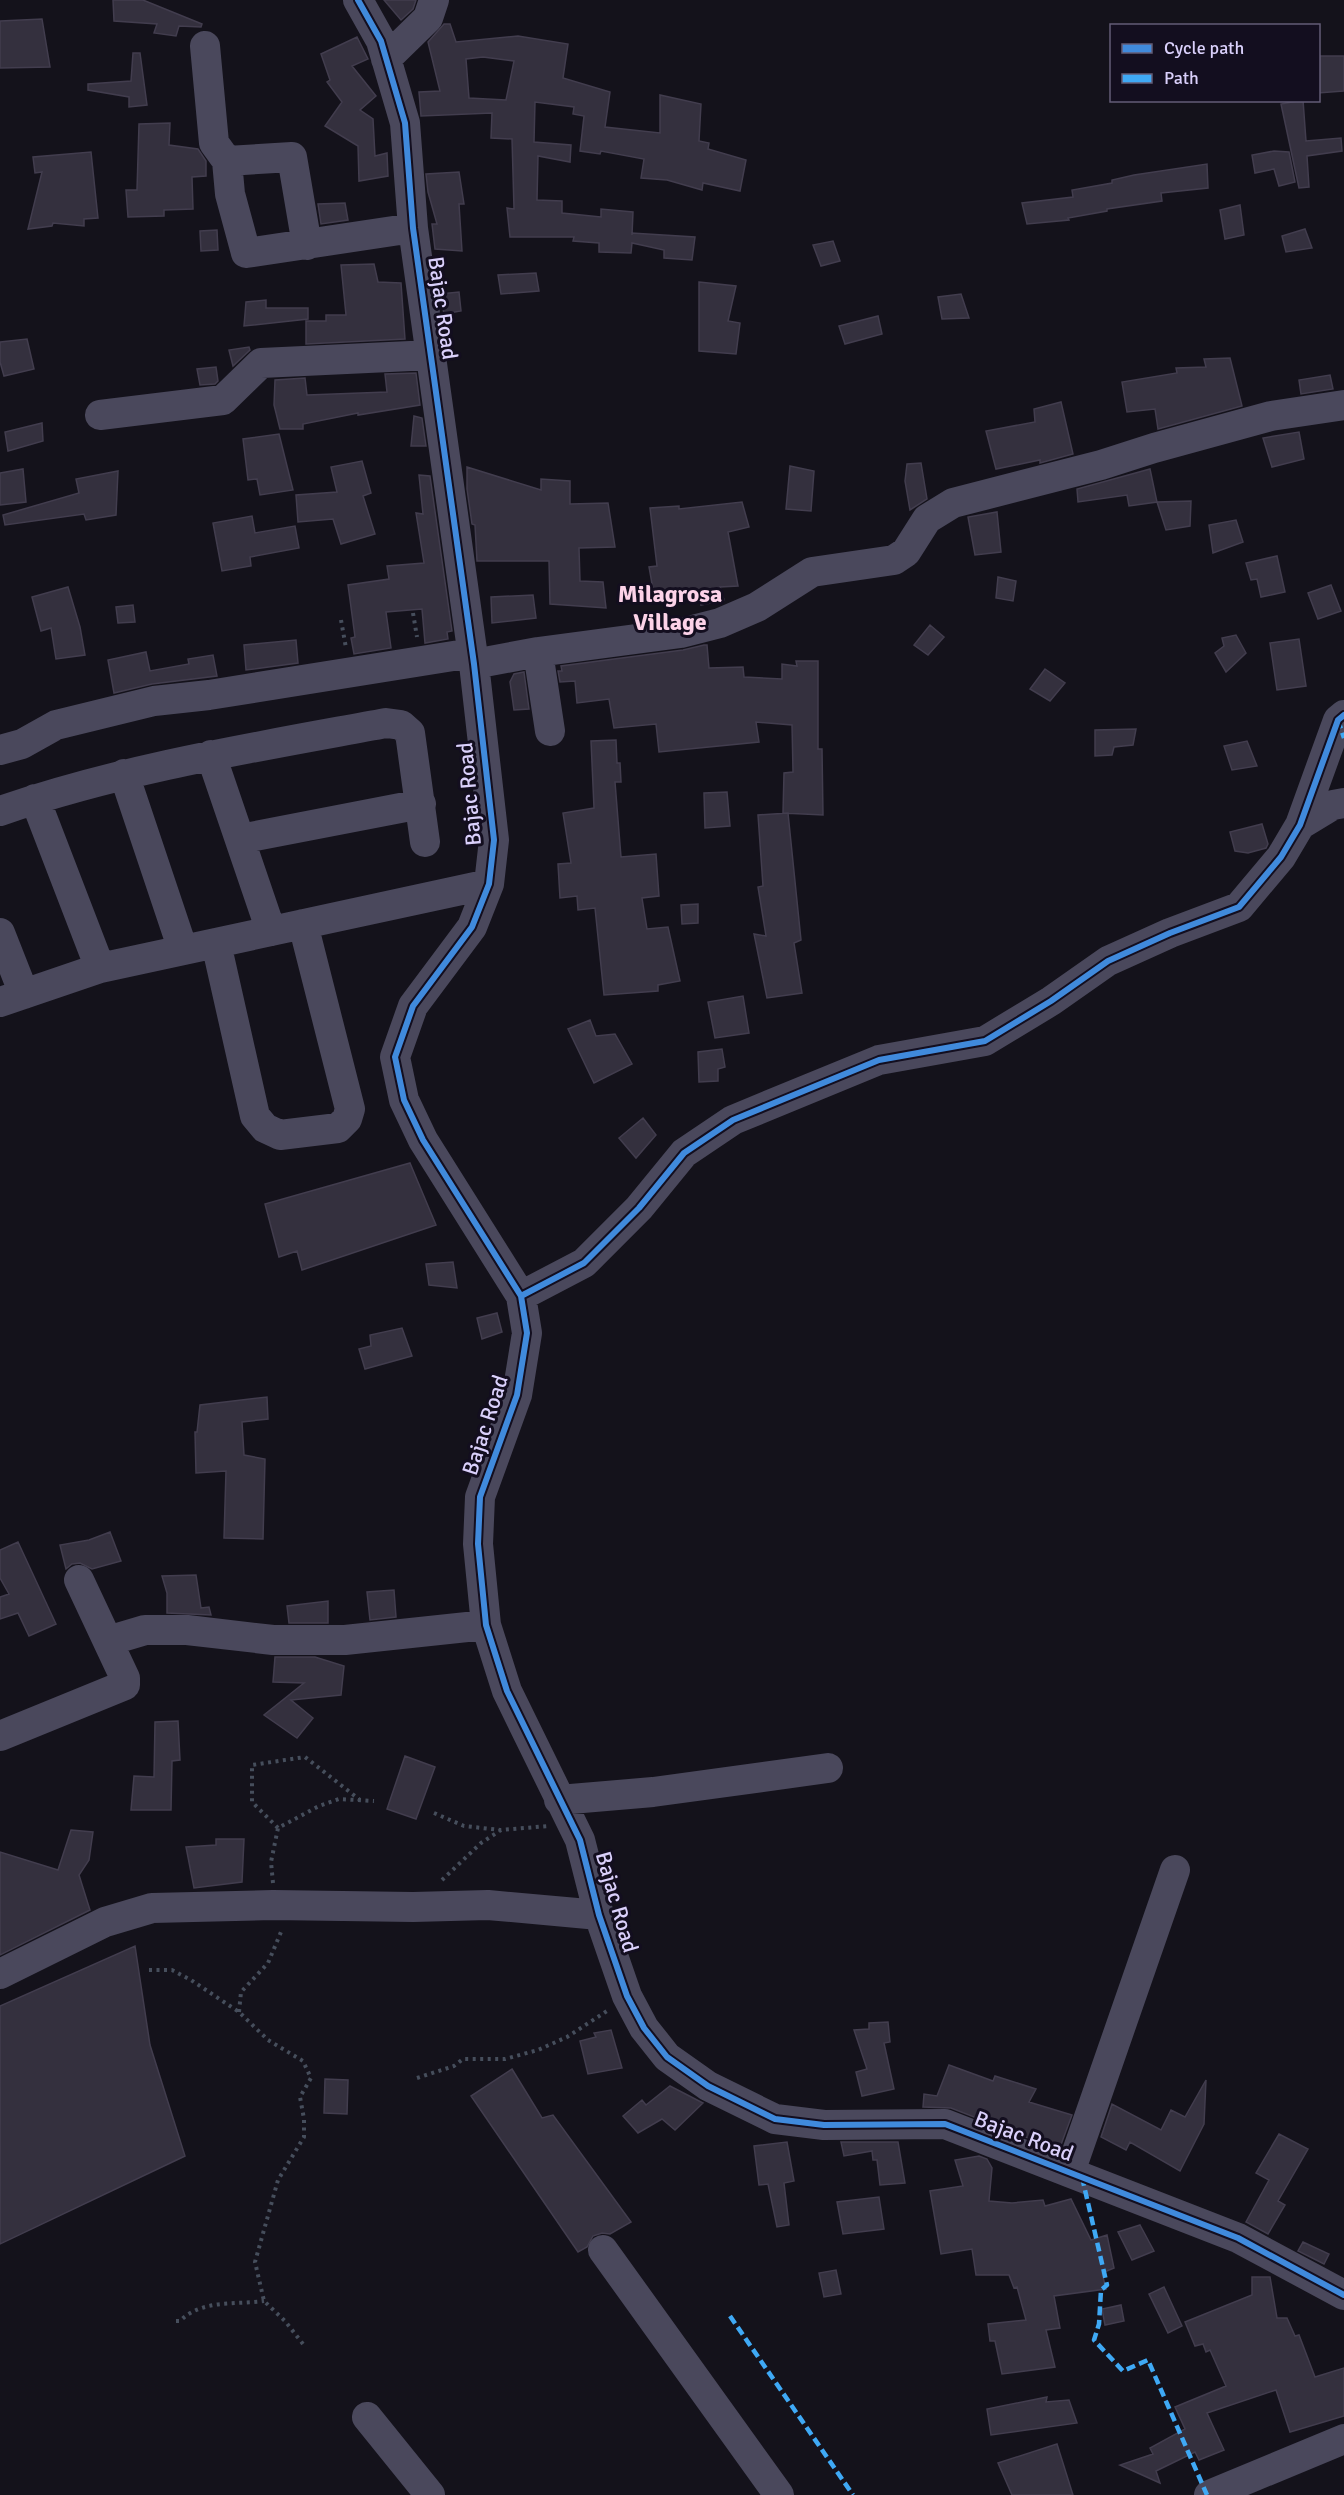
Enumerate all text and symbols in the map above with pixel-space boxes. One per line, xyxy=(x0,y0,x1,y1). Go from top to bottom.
legend xyxy=(1110,24,1320,102)
text: Cycle path xyxy=(1164,37,1244,59)
text: Path xyxy=(1164,67,1199,89)
street label: Bajac Road xyxy=(422,255,464,361)
district label: Milagrosa Village xyxy=(618,579,722,637)
street label: Bajac Road xyxy=(451,741,487,847)
street label: Bajac Road xyxy=(456,1371,514,1479)
street label: Bajac Road xyxy=(590,1848,644,1956)
street label: Bajac Road xyxy=(971,2105,1077,2167)

